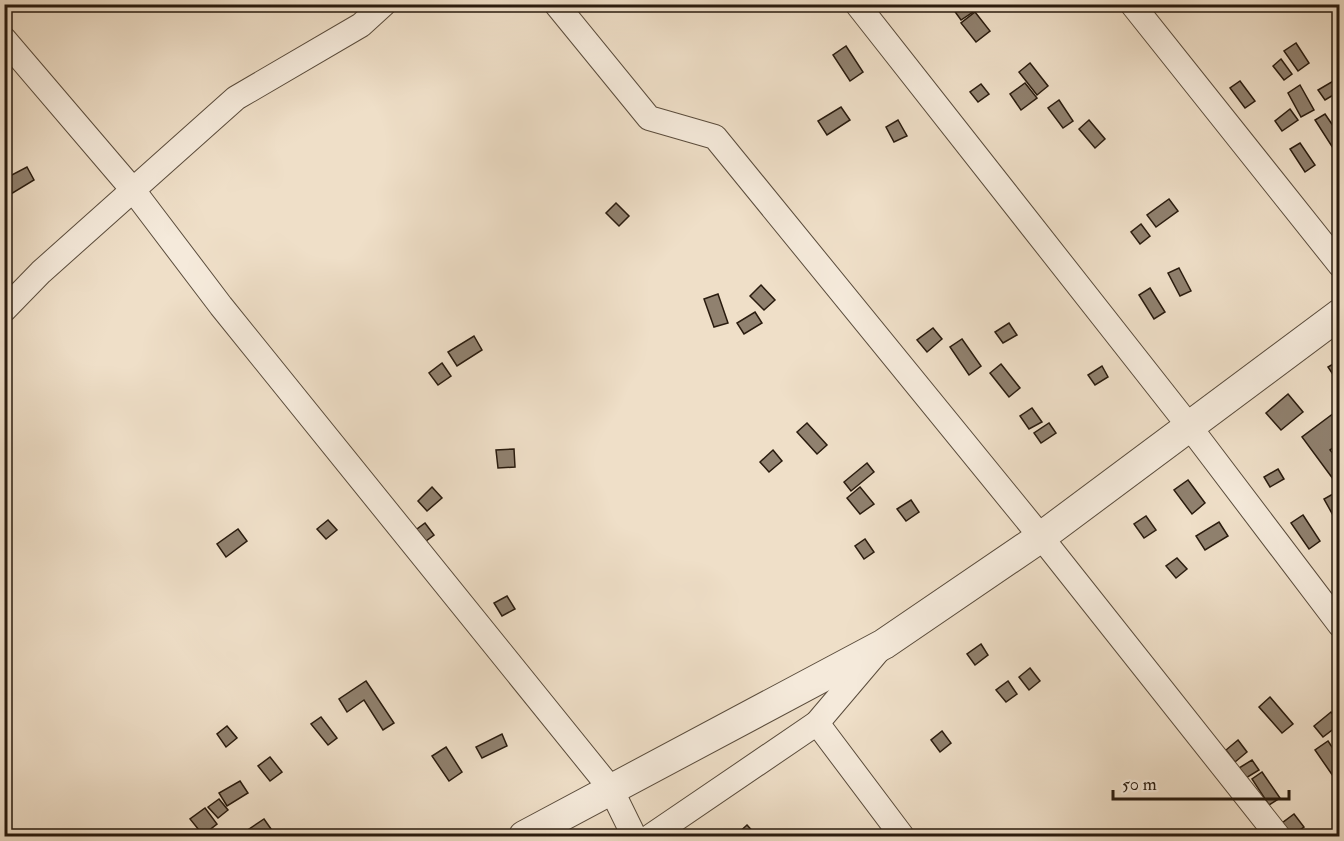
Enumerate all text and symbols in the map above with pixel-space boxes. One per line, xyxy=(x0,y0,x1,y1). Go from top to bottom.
scale bar xyxy=(1113,763,1288,801)
text: 50 m xyxy=(1122,773,1157,796)

